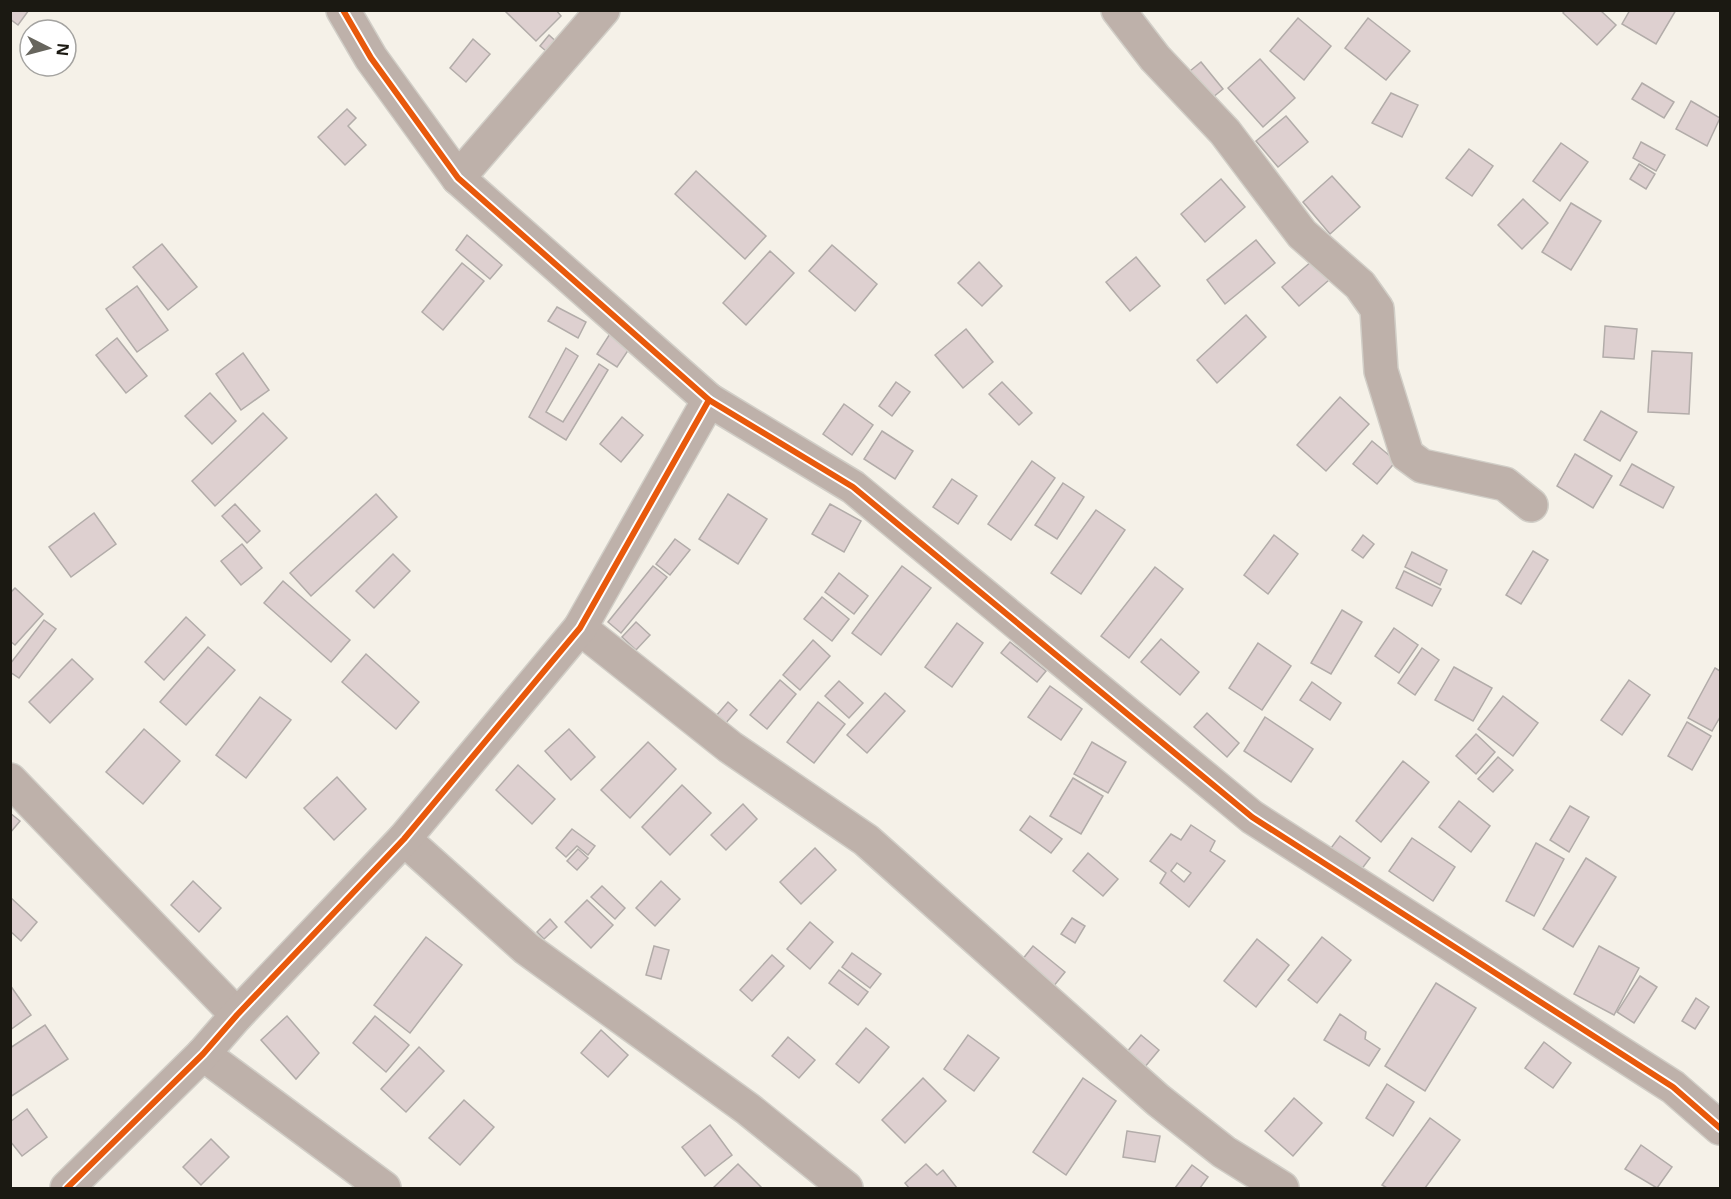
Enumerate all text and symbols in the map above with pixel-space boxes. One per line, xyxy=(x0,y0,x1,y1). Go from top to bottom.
north arrow xyxy=(18,18,78,78)
text: N xyxy=(51,42,75,57)

